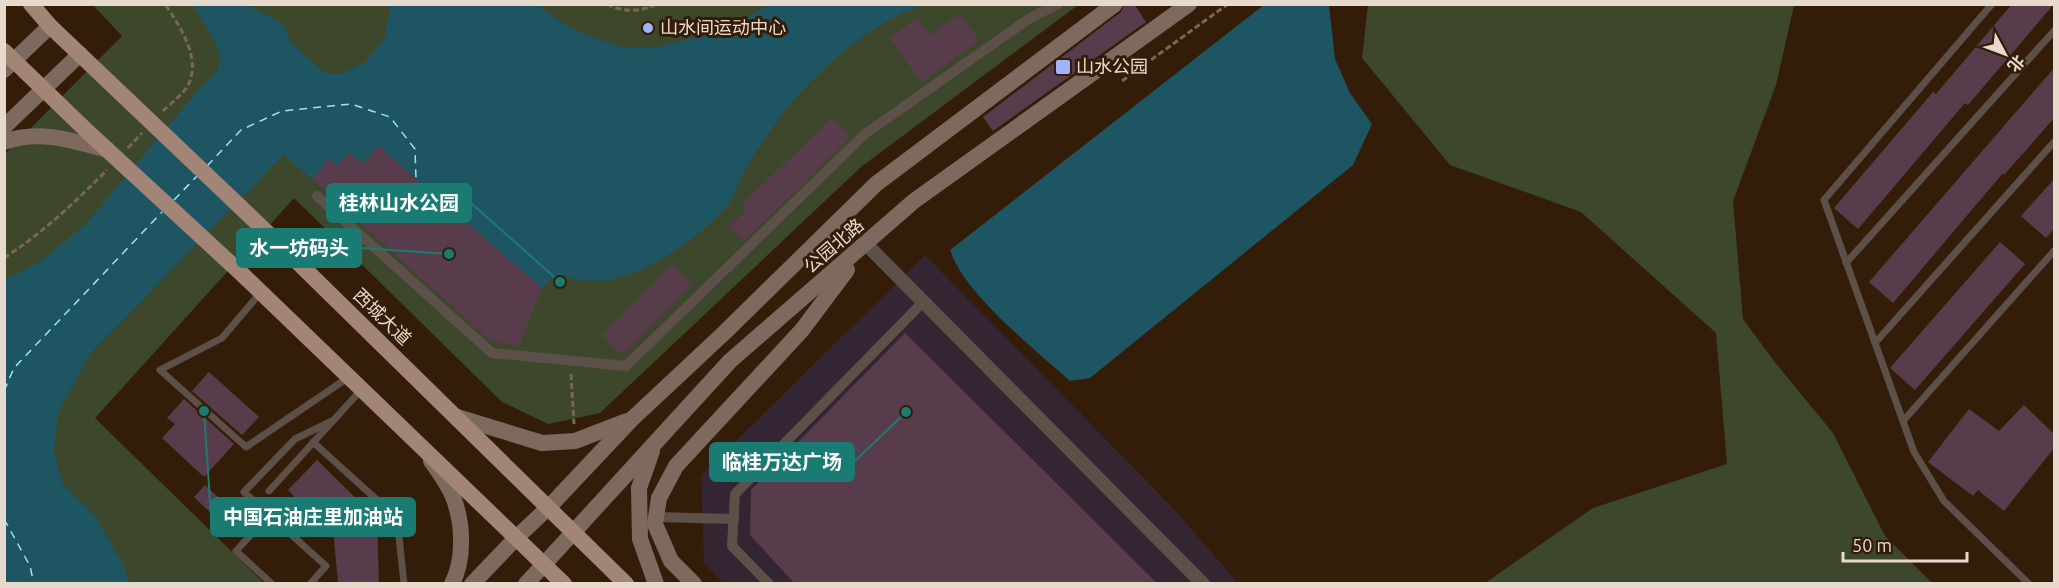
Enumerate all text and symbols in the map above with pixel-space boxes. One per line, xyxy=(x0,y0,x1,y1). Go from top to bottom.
place label: 山水间运动中心 xyxy=(660,17,786,37)
marker: 山水间运动中心 xyxy=(641,21,655,35)
north arrow xyxy=(1975,24,2035,84)
text: 北 xyxy=(2004,52,2028,76)
place label: 山水公园 xyxy=(1076,56,1148,76)
marker: 山水公园 xyxy=(1054,58,1072,76)
callout: 桂林山水公园 xyxy=(327,184,471,222)
text: 桂林山水公园 xyxy=(339,191,459,214)
street label: 公园北路 xyxy=(800,214,867,276)
callout: 水一坊码头 xyxy=(237,229,361,267)
text: 水一坊码头 xyxy=(249,236,349,259)
street label: 西城大道 xyxy=(350,284,416,348)
callout: 临桂万达广场 xyxy=(710,443,854,481)
text: 临桂万达广场 xyxy=(722,450,842,473)
callout: 中国石油庄里加油站 xyxy=(211,498,415,536)
text: 中国石油庄里加油站 xyxy=(223,505,403,528)
scale bar xyxy=(1843,525,1968,563)
text: 50 m xyxy=(1852,535,1892,555)

